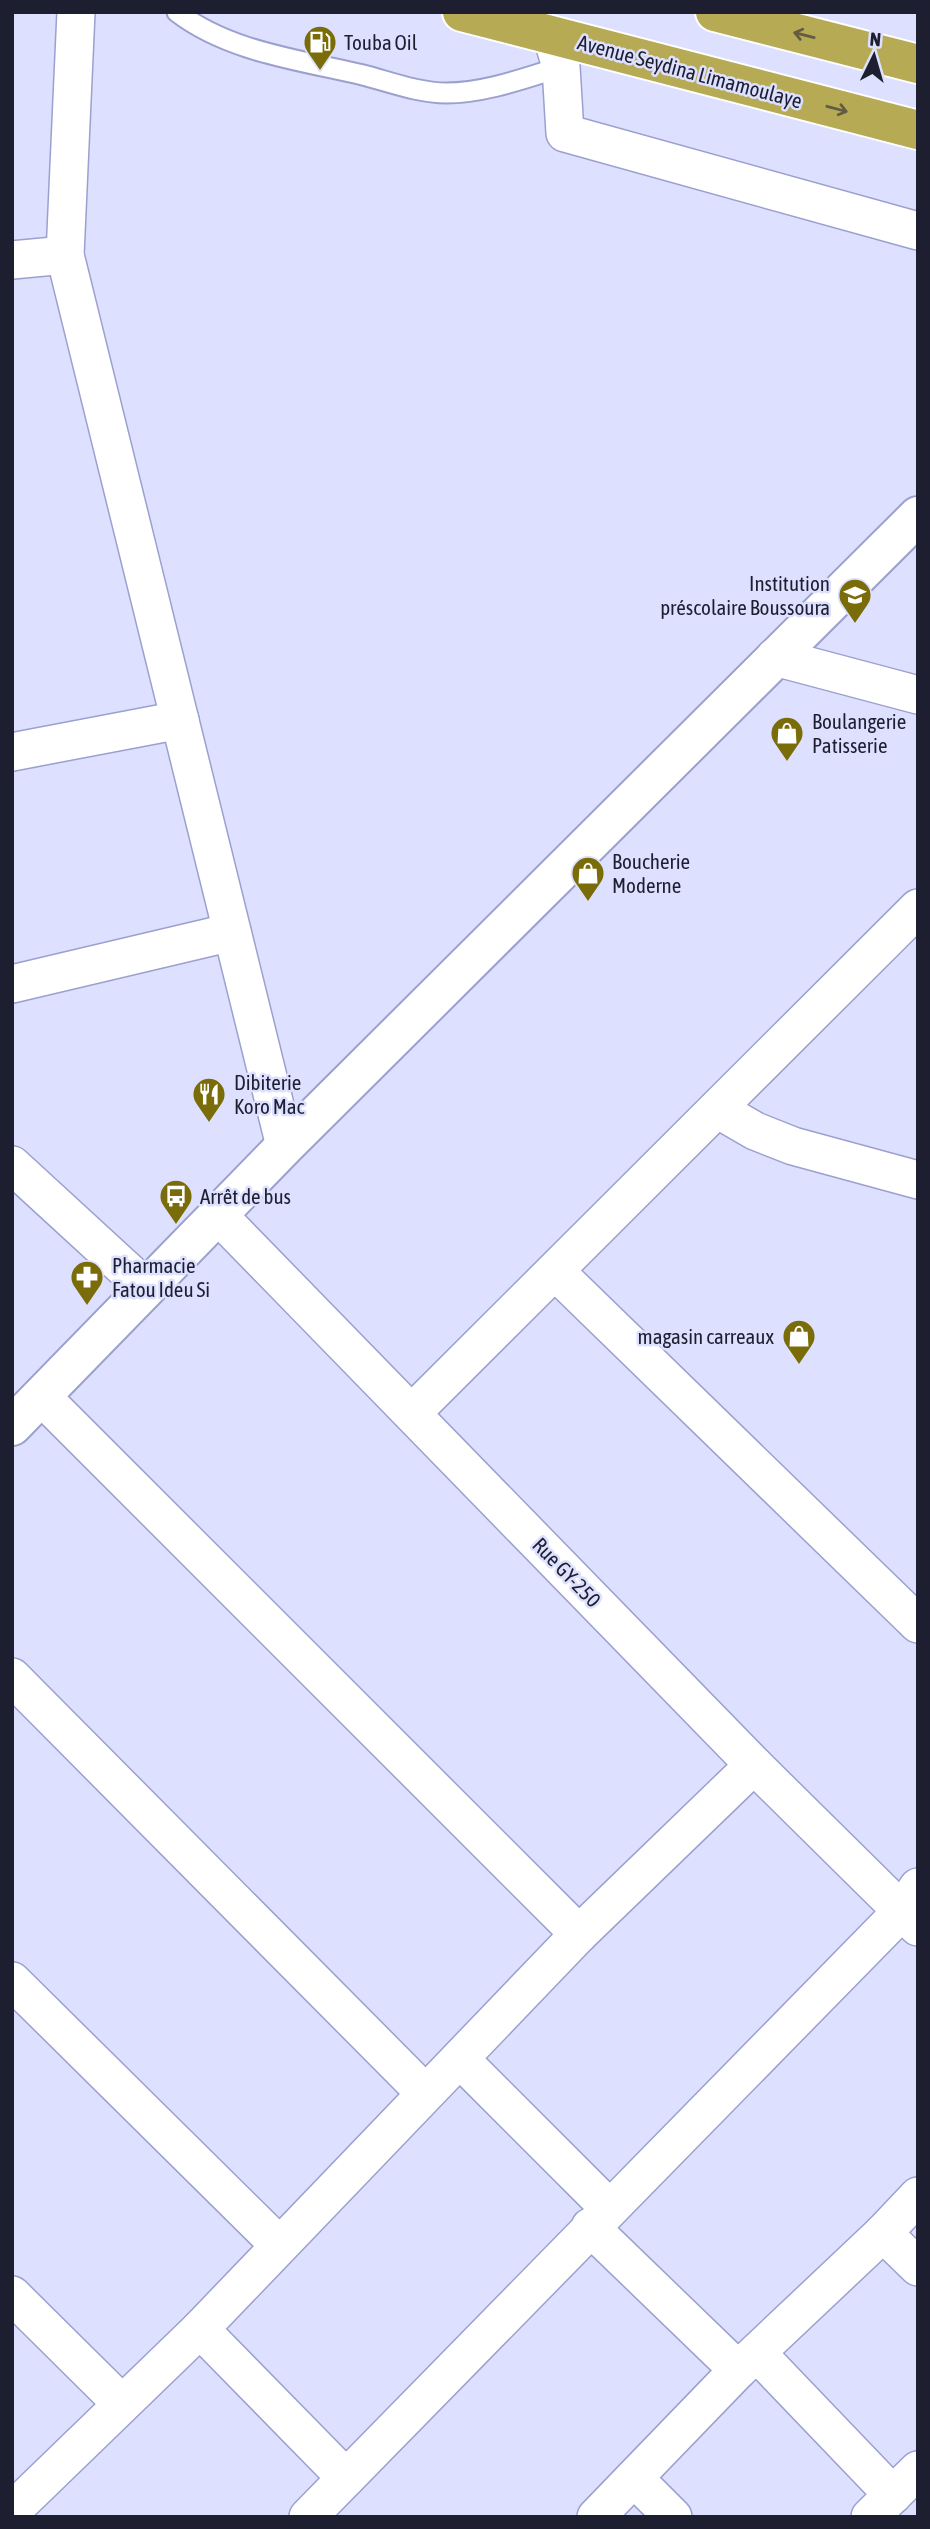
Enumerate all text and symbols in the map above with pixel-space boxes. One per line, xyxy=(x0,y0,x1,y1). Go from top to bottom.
north arrow xyxy=(839,21,909,91)
fuel station icon: Touba Oil xyxy=(301,23,339,72)
one-way arrow xyxy=(793,28,816,41)
text: N xyxy=(869,28,882,51)
street label: Avenue Seydina Limamoulaye xyxy=(575,29,805,113)
place label: Touba Oil xyxy=(344,30,418,54)
one-way arrow xyxy=(825,103,848,116)
place label: Institution préscolaire Boussoura xyxy=(660,571,830,619)
school or university icon: Institution préscolaire Boussoura xyxy=(836,576,874,625)
place label: Boulangerie Patisserie xyxy=(812,709,906,757)
shop icon: Boulangerie Patisserie xyxy=(768,714,806,763)
place label: Boucherie Moderne xyxy=(612,849,690,897)
shop icon: Boucherie Moderne xyxy=(569,854,607,903)
place label: Dibiterie Koro Mac xyxy=(234,1070,305,1118)
restaurant icon: Dibiterie Koro Mac xyxy=(190,1075,228,1124)
bus stop icon: Arrêt de bus xyxy=(157,1177,195,1226)
place label: Arrêt de bus xyxy=(200,1184,291,1208)
place label: Pharmacie Fatou Ideu Si xyxy=(112,1253,210,1301)
pharmacy icon: Pharmacie Fatou Ideu Si xyxy=(68,1258,106,1307)
shop icon: magasin carreaux xyxy=(780,1317,818,1366)
place label: magasin carreaux xyxy=(638,1324,775,1348)
street label: Rue GY-250 xyxy=(528,1532,606,1612)

